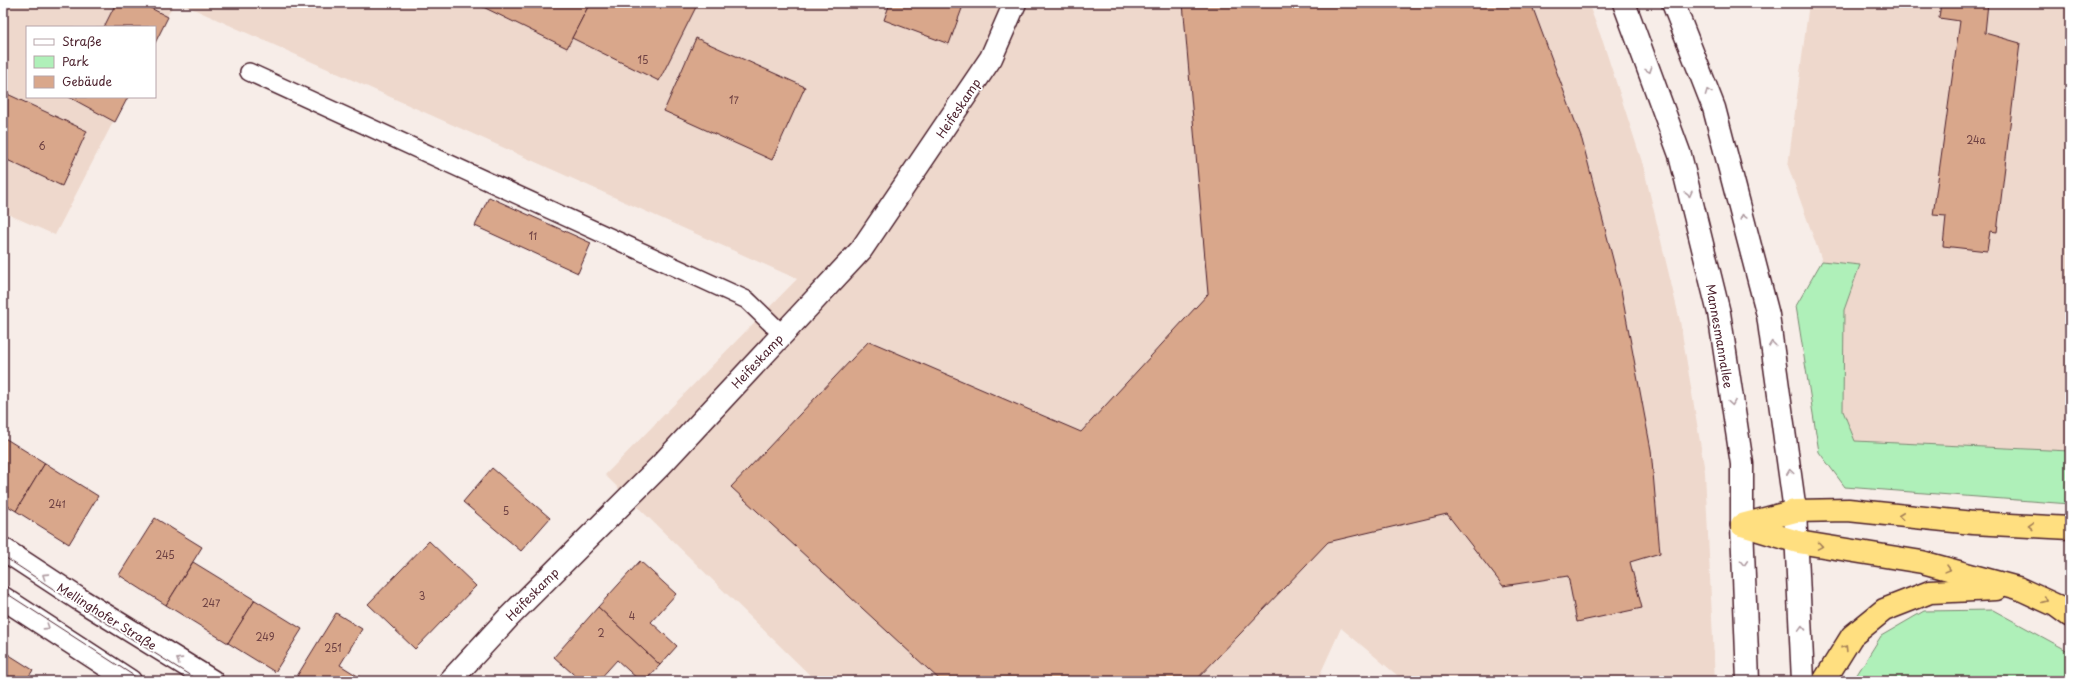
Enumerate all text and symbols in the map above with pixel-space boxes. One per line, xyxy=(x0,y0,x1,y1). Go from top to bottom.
legend xyxy=(26,26,156,98)
text: Straße xyxy=(62,32,102,50)
text: Park xyxy=(62,52,89,70)
house number: 15 xyxy=(638,52,648,67)
one-way arrow xyxy=(1645,66,1653,73)
text: Gebäude xyxy=(62,72,112,90)
street label: Heifeskamp xyxy=(931,75,985,141)
one-way arrow xyxy=(1704,89,1712,96)
house number: 17 xyxy=(729,92,740,107)
house number: 24a xyxy=(1966,132,1987,147)
house number: 6 xyxy=(38,138,46,153)
one-way arrow xyxy=(1685,190,1693,197)
one-way arrow xyxy=(1739,214,1747,221)
house number: 11 xyxy=(529,228,537,243)
street label: Mannesmannallee xyxy=(1702,282,1738,390)
street label: Heifeskamp xyxy=(727,330,787,392)
one-way arrow xyxy=(1768,341,1777,347)
one-way arrow xyxy=(1727,400,1736,406)
one-way arrow xyxy=(1786,469,1795,476)
house number: 241 xyxy=(48,496,66,511)
house number: 5 xyxy=(503,503,509,518)
one-way arrow xyxy=(1898,511,1905,520)
one-way arrow xyxy=(2028,521,2034,530)
one-way arrow xyxy=(1817,541,1823,550)
house number: 245 xyxy=(155,547,175,562)
one-way arrow xyxy=(1739,560,1748,566)
street label: Heifeskamp xyxy=(501,563,563,625)
one-way arrow xyxy=(1944,565,1951,573)
one-way arrow xyxy=(42,574,49,581)
street label: Mellinghofer Straße xyxy=(54,578,160,654)
house number: 3 xyxy=(419,588,425,603)
house number: 247 xyxy=(202,595,221,610)
one-way arrow xyxy=(2041,596,2048,604)
house number: 4 xyxy=(629,608,636,623)
one-way arrow xyxy=(43,622,50,630)
house number: 2 xyxy=(597,625,605,640)
one-way arrow xyxy=(1797,625,1806,631)
house number: 249 xyxy=(255,629,275,644)
house number: 251 xyxy=(324,640,342,655)
one-way arrow xyxy=(1840,645,1847,652)
one-way arrow xyxy=(176,658,183,665)

